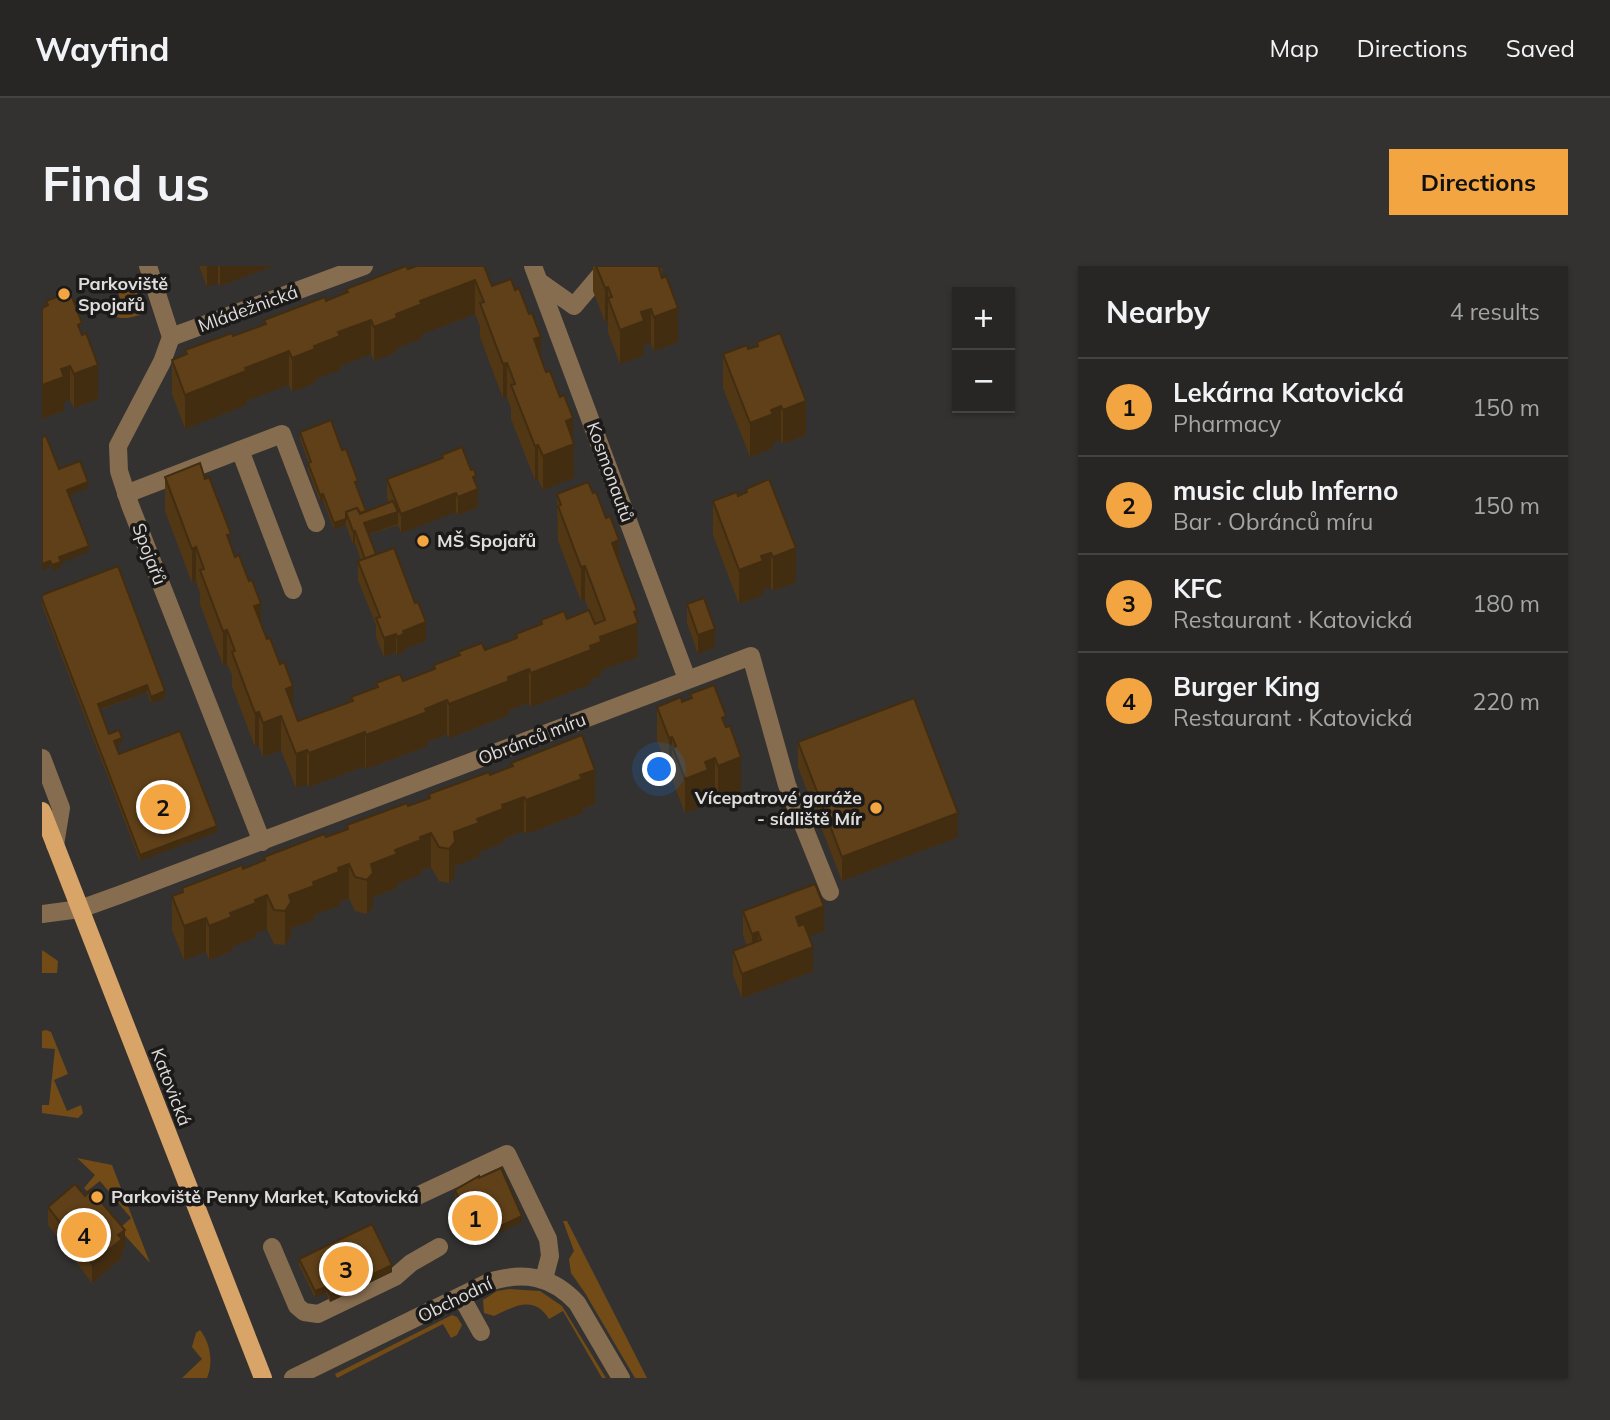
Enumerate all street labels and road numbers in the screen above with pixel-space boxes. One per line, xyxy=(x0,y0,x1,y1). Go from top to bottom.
street label: Mládežnická xyxy=(195,280,301,337)
street label: Kosmonautů xyxy=(582,419,639,525)
street label: Spojařů xyxy=(127,520,172,588)
street label: Obránců míru xyxy=(475,707,589,770)
street label: Katovická xyxy=(146,1045,197,1129)
street label: Obchodní xyxy=(414,1271,497,1327)

